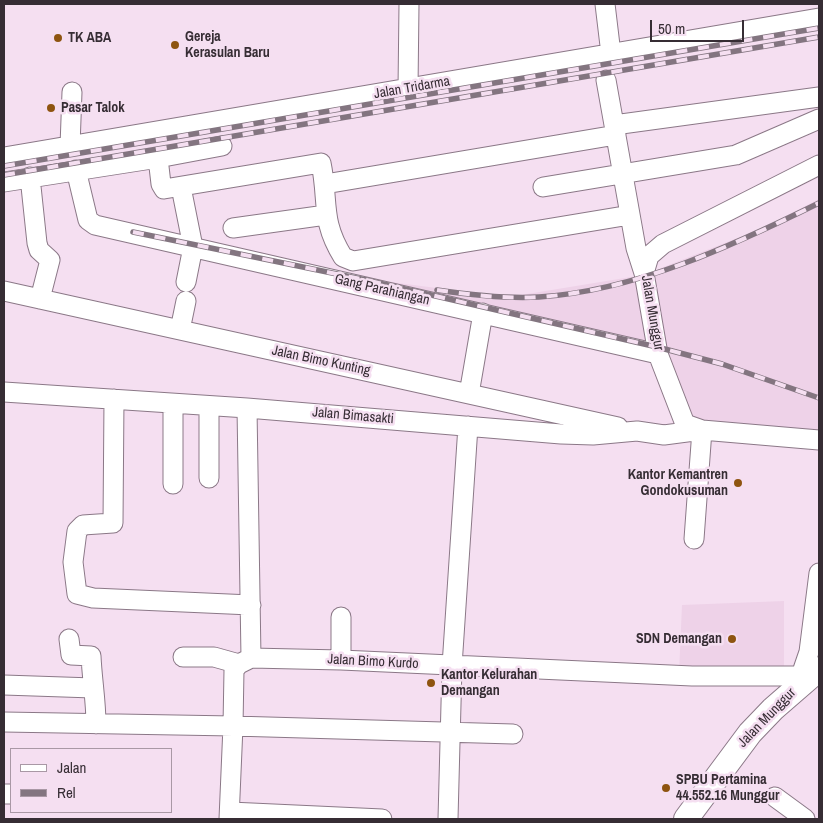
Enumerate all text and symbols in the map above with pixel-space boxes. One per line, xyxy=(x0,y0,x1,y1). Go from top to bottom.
scale bar xyxy=(653,10,747,42)
text: 50 m xyxy=(658,18,685,39)
place label: Gereja Kerasulan Baru xyxy=(185,29,270,62)
place label: TK ABA xyxy=(68,30,111,46)
marker: TK ABA xyxy=(52,32,64,44)
marker: Gereja Kerasulan Baru xyxy=(169,39,181,51)
street label: Jalan Tridarma xyxy=(373,73,451,103)
place label: Pasar Talok xyxy=(61,100,125,116)
marker: Pasar Talok xyxy=(45,102,57,114)
street label: Gang Parahiangan xyxy=(333,271,431,309)
street label: Jalan Munggur xyxy=(637,274,667,352)
street label: Jalan Bimo Kunting xyxy=(270,342,372,380)
street label: Jalan Bimasakti xyxy=(312,404,394,428)
place label: Kantor Kemantren Gondokusuman xyxy=(628,467,728,500)
marker: Kantor Kemantren Gondokusuman xyxy=(732,477,744,489)
place label: SDN Demangan xyxy=(636,631,722,647)
marker: SDN Demangan xyxy=(726,633,738,645)
street label: Jalan Bimo Kurdo xyxy=(327,651,419,673)
place label: Kantor Kelurahan Demangan xyxy=(441,667,537,700)
marker: Kantor Kelurahan Demangan xyxy=(425,677,437,689)
street label: Jalan Munggur xyxy=(735,685,799,751)
legend xyxy=(10,748,172,813)
text: Jalan xyxy=(57,757,86,778)
place label: SPBU Pertamina 44.552.16 Munggur xyxy=(676,772,779,804)
text: Rel xyxy=(57,782,75,803)
marker: SPBU Pertamina 44.552.16 Munggur xyxy=(660,782,672,794)

